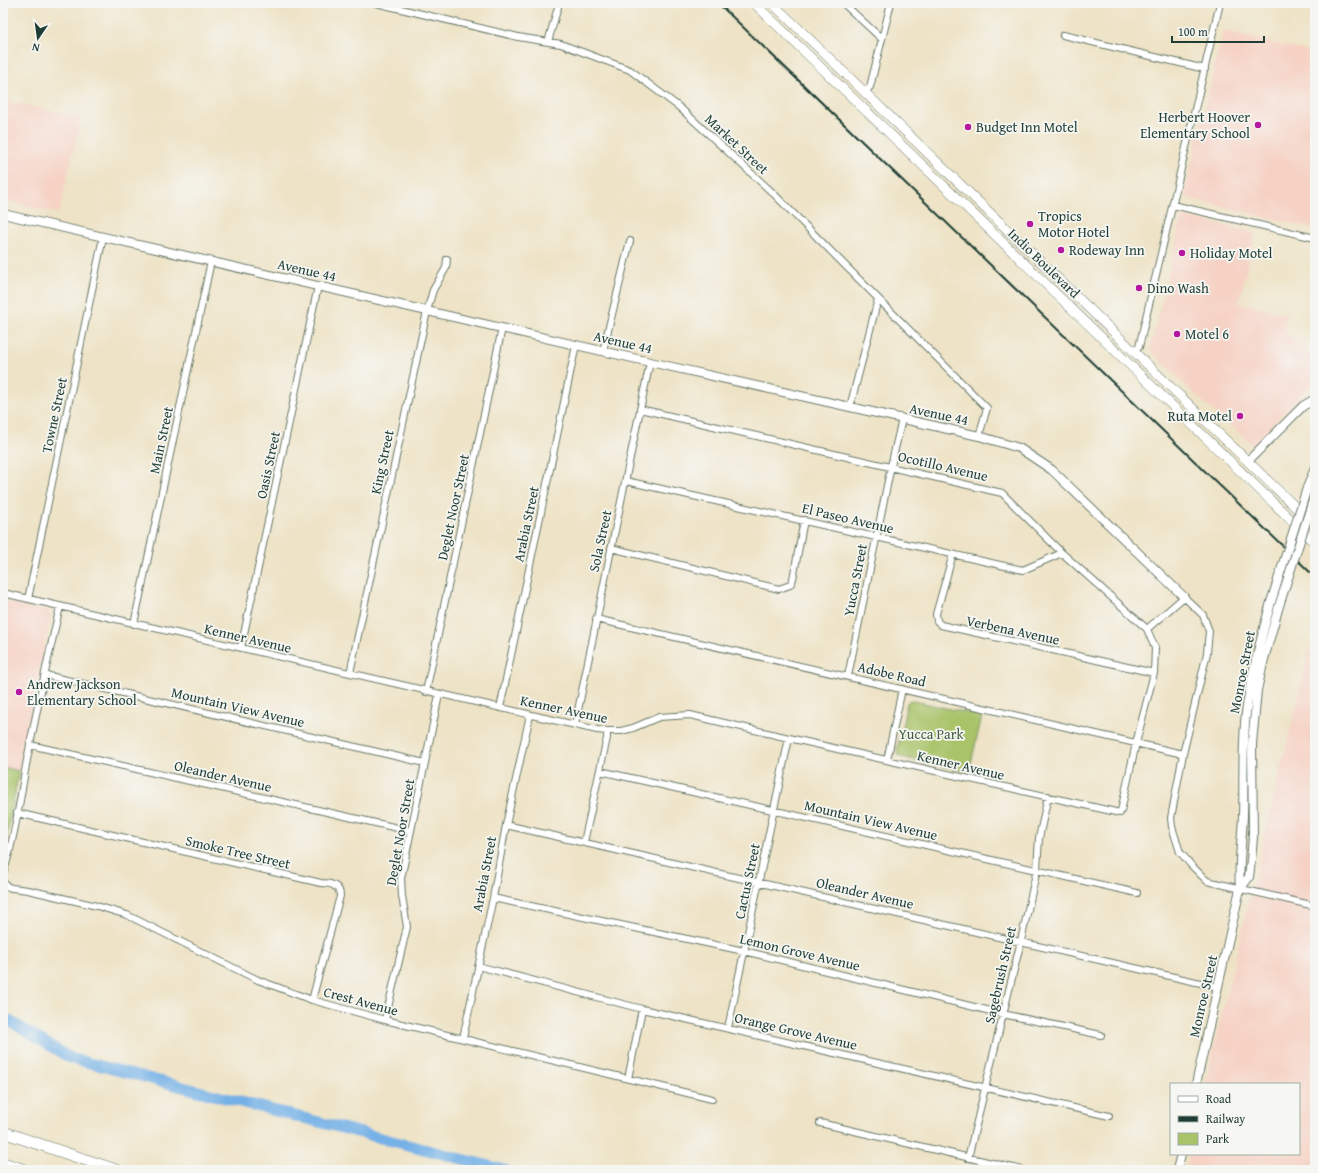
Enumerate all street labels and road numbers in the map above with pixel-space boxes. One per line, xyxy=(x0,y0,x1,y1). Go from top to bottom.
street label: Market Street xyxy=(701,109,773,179)
street label: Indio Boulevard xyxy=(1003,223,1085,303)
street label: Avenue 44 xyxy=(276,254,339,287)
street label: Avenue 44 xyxy=(592,326,655,359)
street label: Towne Street xyxy=(36,375,72,455)
street label: Avenue 44 xyxy=(908,398,970,430)
street label: Main Street xyxy=(144,404,178,476)
street label: King Street xyxy=(365,428,399,496)
street label: Oasis Street xyxy=(251,429,285,501)
street label: Ocotillo Avenue xyxy=(896,446,990,486)
street label: Deglet Noor Street xyxy=(432,452,474,562)
street label: Arabia Street xyxy=(508,484,544,564)
street label: El Paseo Avenue xyxy=(800,498,896,538)
street label: Sola Street xyxy=(584,508,616,574)
street label: Yucca Street xyxy=(838,542,872,618)
street label: Verbena Avenue xyxy=(964,610,1062,650)
street label: Kenner Avenue xyxy=(202,618,294,658)
street label: Monroe Street xyxy=(1224,629,1260,715)
street label: Adobe Road xyxy=(856,656,929,692)
street label: Mountain View Avenue xyxy=(169,682,307,732)
street label: Kenner Avenue xyxy=(518,690,610,728)
street label: Kenner Avenue xyxy=(915,745,1007,785)
street label: Oleander Avenue xyxy=(172,755,274,797)
street label: Deglet Noor Street xyxy=(381,777,419,887)
street label: Mountain View Avenue xyxy=(802,795,940,845)
street label: Smoke Tree Street xyxy=(184,830,292,874)
street label: Arabia Street xyxy=(467,834,501,914)
street label: Cactus Street xyxy=(729,841,765,921)
street label: Oleander Avenue xyxy=(814,872,916,914)
street label: Sagebrush Street xyxy=(979,924,1021,1026)
street label: Lemon Grove Avenue xyxy=(738,928,863,976)
street label: Monroe Street xyxy=(1184,953,1222,1039)
street label: Crest Avenue xyxy=(322,981,401,1021)
street label: Orange Grove Avenue xyxy=(733,1007,860,1055)

